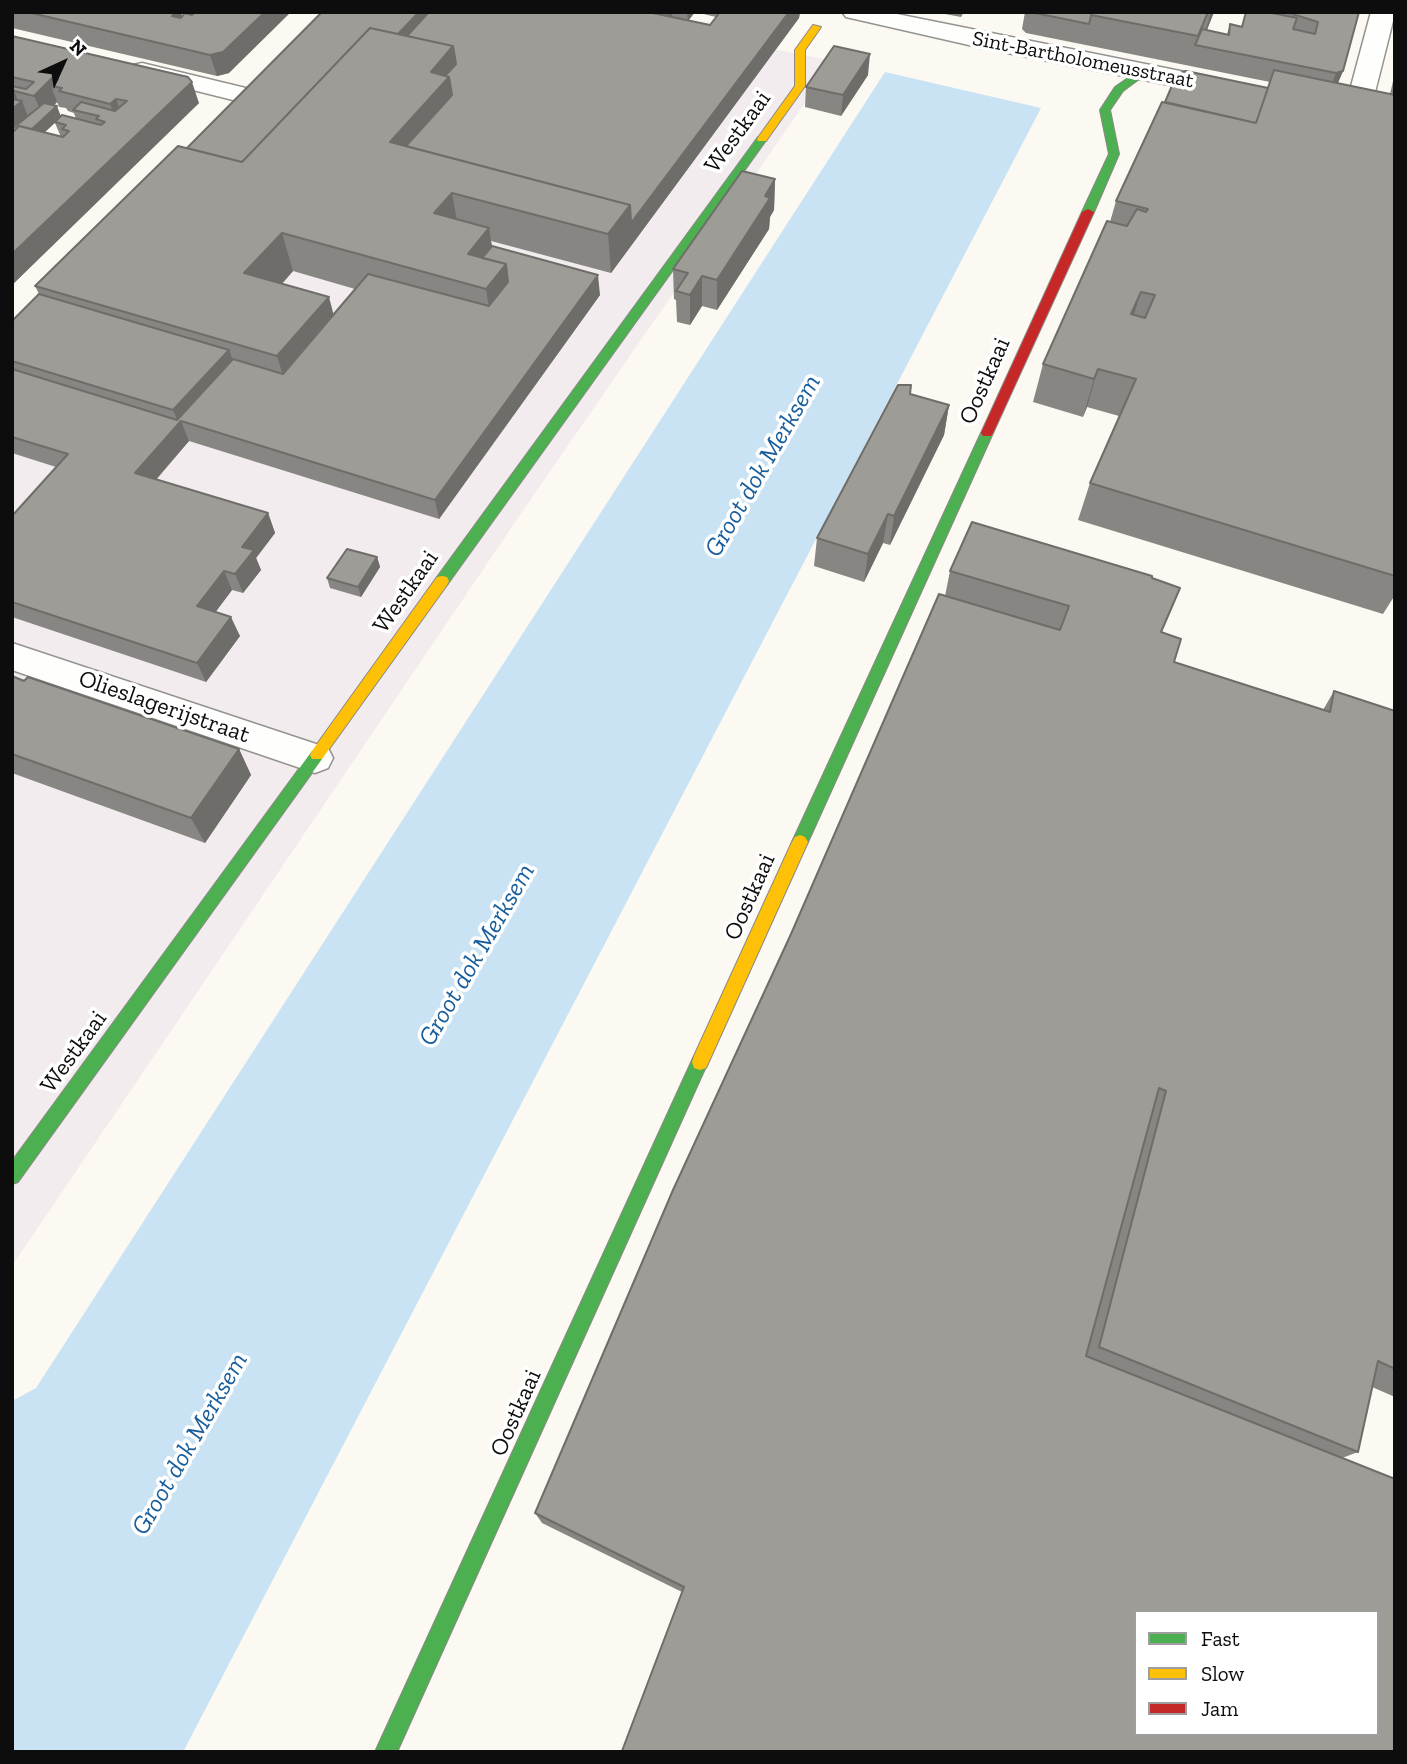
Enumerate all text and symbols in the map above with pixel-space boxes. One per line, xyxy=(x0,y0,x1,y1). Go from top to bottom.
street label: Sint-Bartholomeusstraat xyxy=(970,26,1196,94)
north arrow xyxy=(28,28,98,98)
text: N xyxy=(65,35,91,61)
street label: Westkaai xyxy=(699,85,777,179)
street label: Oostkaai xyxy=(953,333,1017,429)
water label: Groot dok Merksem xyxy=(698,369,828,563)
street label: Westkaai xyxy=(367,545,445,639)
street label: Olieslagerijstraat xyxy=(75,664,253,750)
street label: Oostkaai xyxy=(718,849,782,945)
water label: Groot dok Merksem xyxy=(412,858,542,1052)
street label: Westkaai xyxy=(35,1005,113,1099)
water label: Groot dok Merksem xyxy=(125,1347,255,1541)
street label: Oostkaai xyxy=(484,1365,548,1461)
legend xyxy=(1134,1610,1379,1736)
text: Fast xyxy=(1201,1626,1240,1651)
text: Slow xyxy=(1201,1661,1244,1686)
text: Jam xyxy=(1201,1696,1238,1721)

